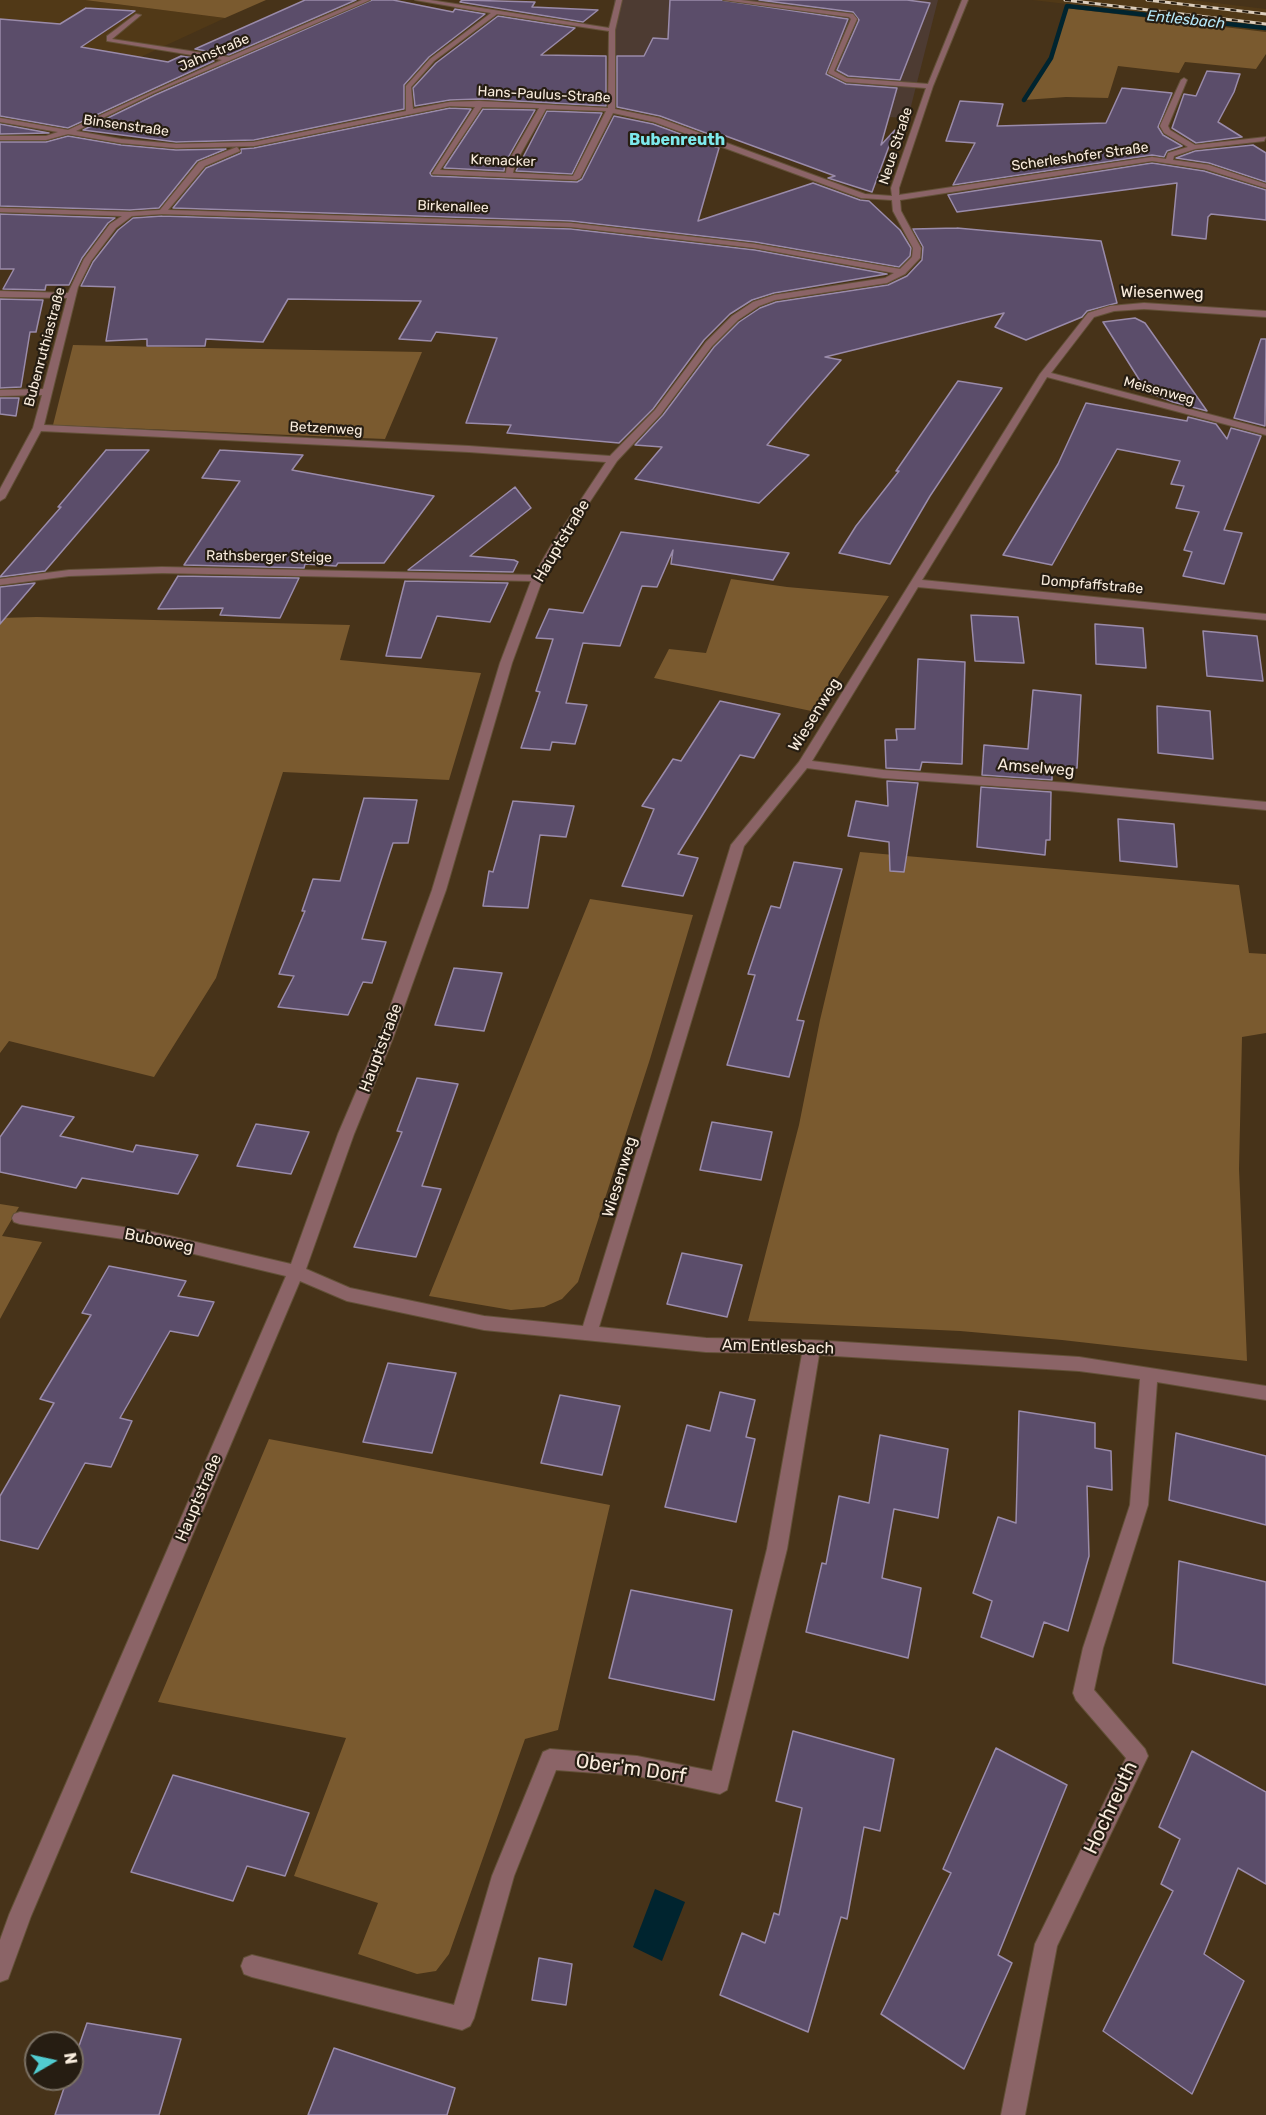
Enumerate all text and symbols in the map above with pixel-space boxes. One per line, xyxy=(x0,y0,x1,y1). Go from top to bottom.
water label: Entlesbach xyxy=(1146,7,1226,33)
street label: Jahnstraße xyxy=(176,31,252,75)
street label: Hans-Paulus-Straße xyxy=(477,83,611,107)
street label: Neue Straße xyxy=(876,105,916,187)
street label: Binsenstraße xyxy=(82,112,170,140)
district label: Bubenreuth xyxy=(629,130,725,150)
street label: Scherleshofer Straße xyxy=(1010,139,1150,175)
street label: Krenacker xyxy=(470,151,536,171)
street label: Birkenallee xyxy=(417,197,489,217)
street label: Wiesenweg xyxy=(1120,283,1204,303)
street label: Bubenruthiastraße xyxy=(21,285,69,409)
street label: Meisenweg xyxy=(1122,373,1196,409)
street label: Betzenweg xyxy=(289,419,363,439)
street label: Hauptstraße xyxy=(530,496,594,586)
street label: Rathsberger Steige xyxy=(206,548,332,566)
street label: Dompfaffstraße xyxy=(1040,572,1144,598)
street label: Wiesenweg xyxy=(785,675,845,755)
street label: Amselweg xyxy=(997,755,1075,781)
street label: Hauptstraße xyxy=(355,1001,407,1095)
street label: Wiesenweg xyxy=(599,1134,641,1220)
street label: Buboweg xyxy=(123,1225,195,1257)
street label: Am Entlesbach xyxy=(722,1335,834,1359)
street label: Hauptstraße xyxy=(172,1451,226,1545)
street label: Ober'm Dorf xyxy=(574,1749,688,1789)
street label: Hochreuth xyxy=(1079,1758,1143,1858)
north arrow xyxy=(24,2031,84,2091)
text: N xyxy=(60,2051,81,2066)

